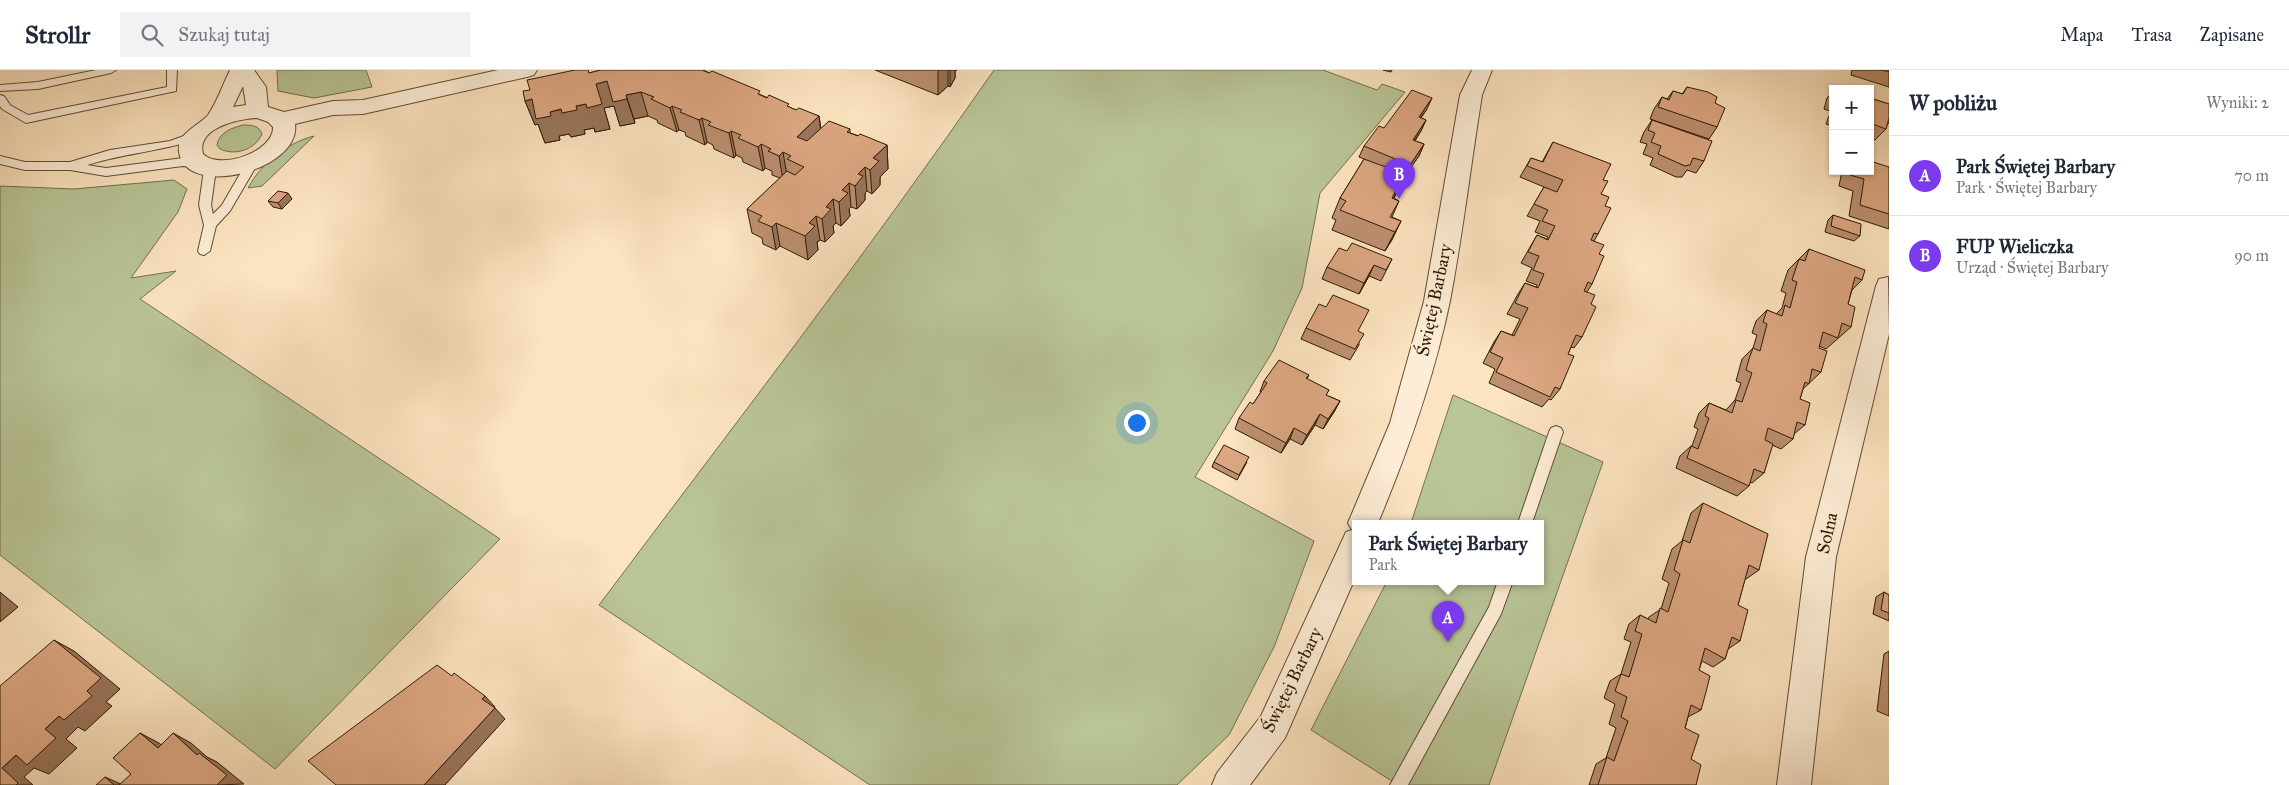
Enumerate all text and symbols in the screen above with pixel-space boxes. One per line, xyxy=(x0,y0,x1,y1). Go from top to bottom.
search box xyxy=(120,12,470,57)
text: Strollr xyxy=(25,20,90,50)
icon: search xyxy=(138,21,166,49)
text: Szukaj tutaj xyxy=(178,23,270,46)
text: Mapa xyxy=(2061,24,2103,46)
text: Trasa xyxy=(2131,24,2172,46)
text: Zapisane xyxy=(2200,24,2264,46)
map controls xyxy=(1829,85,1874,175)
button: + xyxy=(1829,85,1874,130)
text: W pobliżu xyxy=(1909,90,1997,116)
text: Wyniki: 2 xyxy=(2206,93,2269,112)
button: − xyxy=(1829,130,1874,175)
text: Park Świętej Barbary xyxy=(1956,155,2115,178)
pin: B xyxy=(1383,158,1415,199)
text: A xyxy=(1920,166,1930,185)
text: 70 m xyxy=(2234,166,2269,185)
text: Park · Świętej Barbary xyxy=(1956,178,2097,197)
text: FUP Wieliczka xyxy=(1956,235,2073,258)
street label: Świętej Barbary xyxy=(1409,241,1457,358)
text: B xyxy=(1920,246,1930,265)
text: 90 m xyxy=(2234,246,2269,265)
text: Urząd · Świętej Barbary xyxy=(1956,258,2108,277)
your location xyxy=(1124,410,1150,436)
street label: Solna xyxy=(1812,510,1842,556)
popup xyxy=(1352,520,1544,585)
text: Park Świętej Barbary xyxy=(1368,532,1528,555)
text: Park xyxy=(1368,555,1397,574)
pin: A xyxy=(1432,601,1464,642)
street label: Świętej Barbary xyxy=(1255,622,1327,736)

